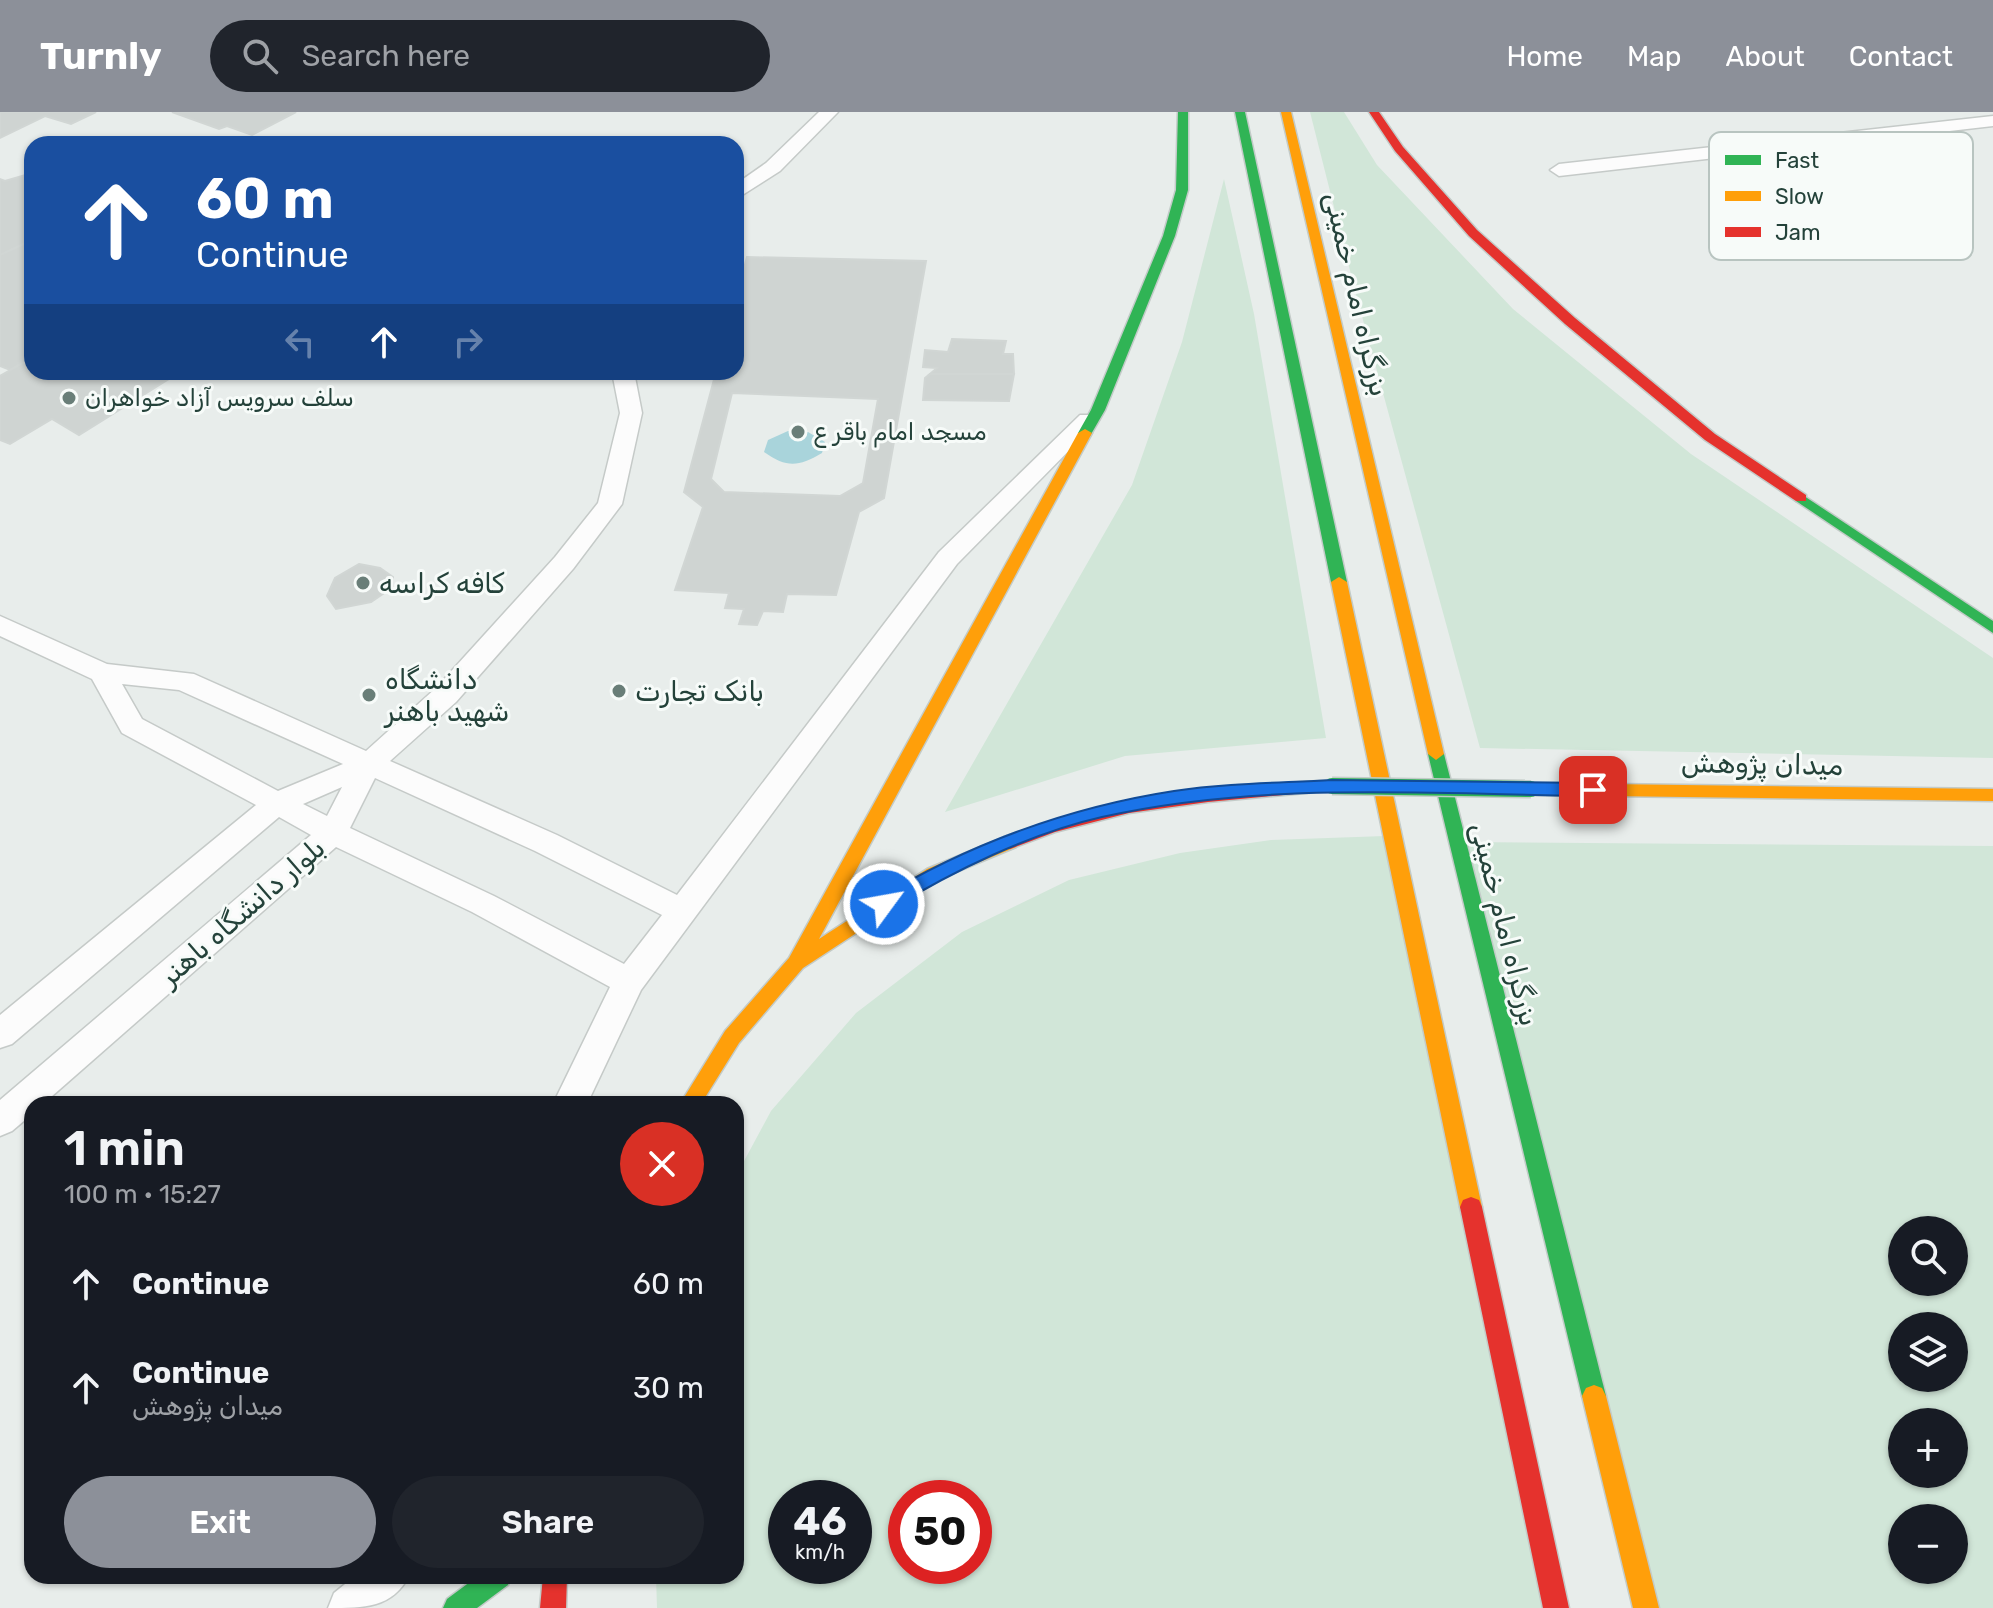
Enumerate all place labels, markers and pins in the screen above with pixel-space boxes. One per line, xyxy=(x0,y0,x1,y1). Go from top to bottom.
place label: سلف سرویس آزاد خواهران xyxy=(85,384,354,412)
marker: سلف سرویس آزاد خواهران xyxy=(60,389,78,407)
place label: مسجد امام باقر ع xyxy=(814,418,987,448)
marker: مسجد امام باقر ع xyxy=(789,423,807,441)
place label: کافه کراسه xyxy=(379,567,505,600)
marker: کافه کراسه xyxy=(354,574,372,592)
place label: دانشگاه شهید باهنر xyxy=(383,663,510,728)
place label: بانک تجارت xyxy=(635,675,764,708)
marker: بانک تجارت xyxy=(610,682,628,700)
marker: دانشگاه شهید باهنر xyxy=(360,686,378,704)
pin xyxy=(1559,756,1627,824)

